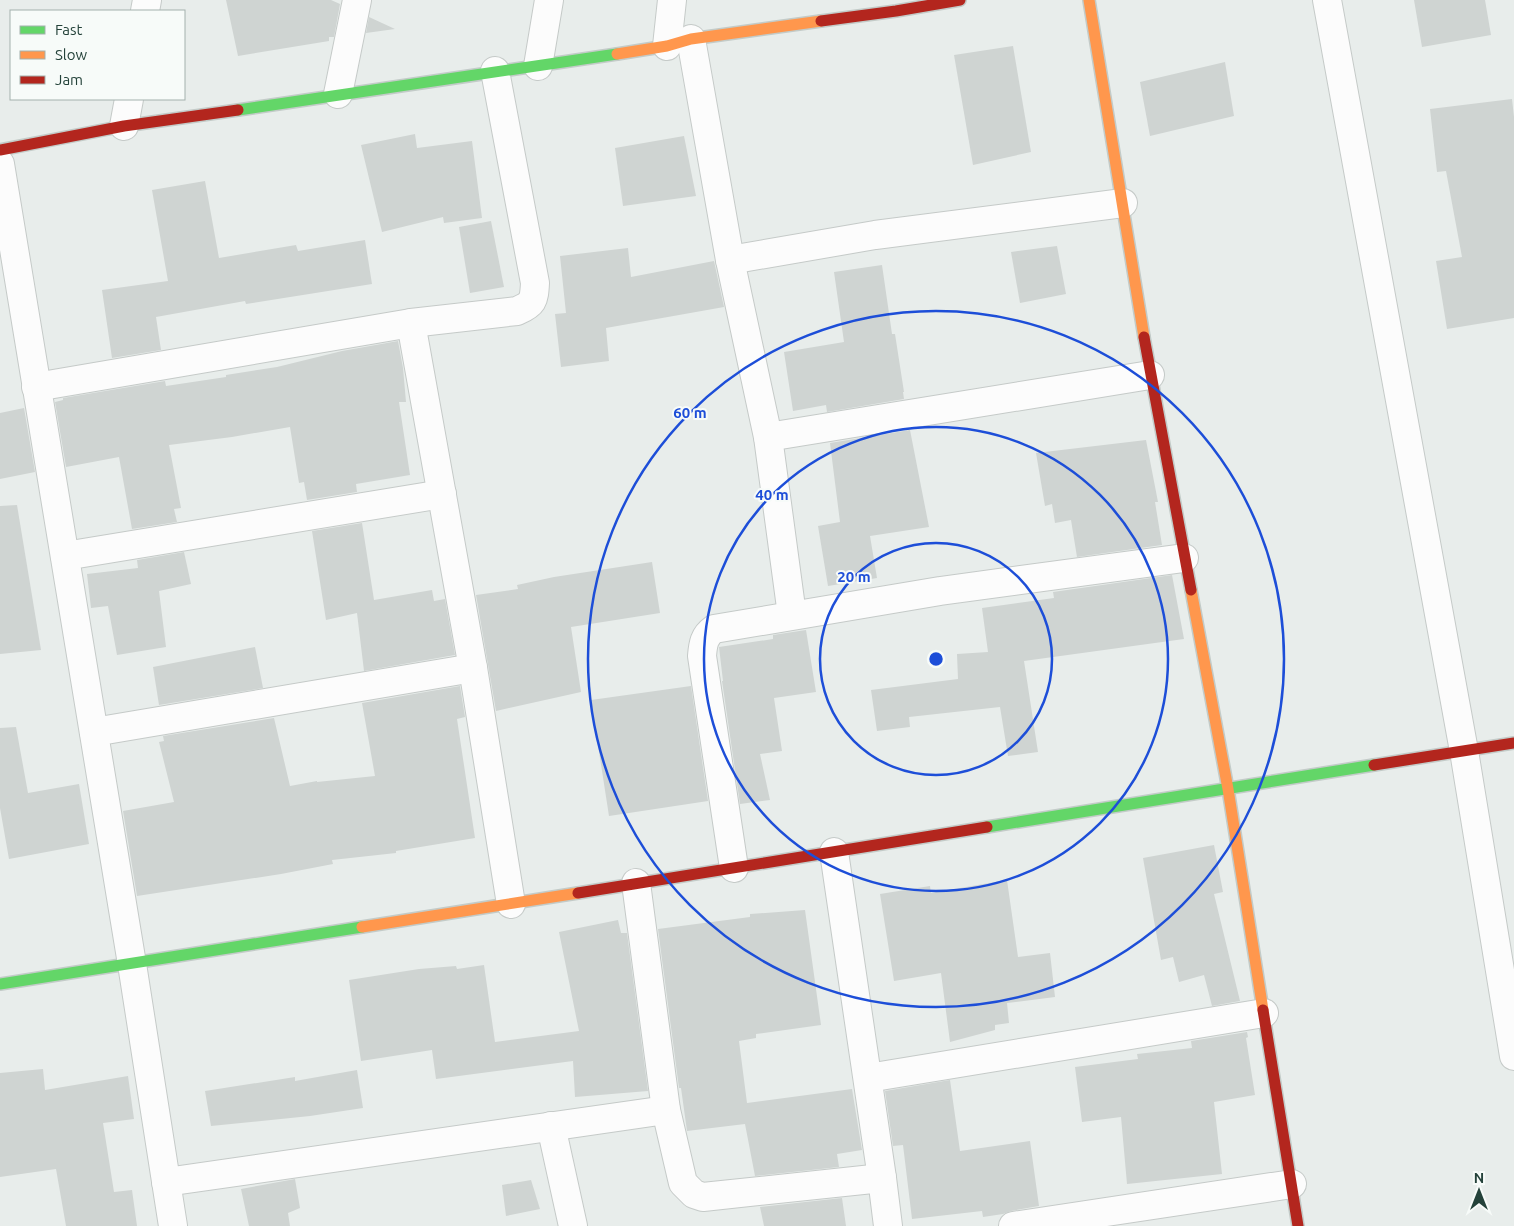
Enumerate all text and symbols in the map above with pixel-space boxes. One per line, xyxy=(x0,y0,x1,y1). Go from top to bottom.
legend xyxy=(10,10,185,100)
text: Fast xyxy=(55,21,83,38)
text: Slow xyxy=(55,46,88,63)
text: Jam xyxy=(55,71,83,88)
text: 60 m xyxy=(673,404,707,421)
text: 40 m xyxy=(755,486,789,503)
text: 20 m xyxy=(837,568,871,585)
centre of rings xyxy=(927,650,945,668)
north arrow xyxy=(1454,1166,1504,1216)
text: N xyxy=(1474,1170,1484,1186)

